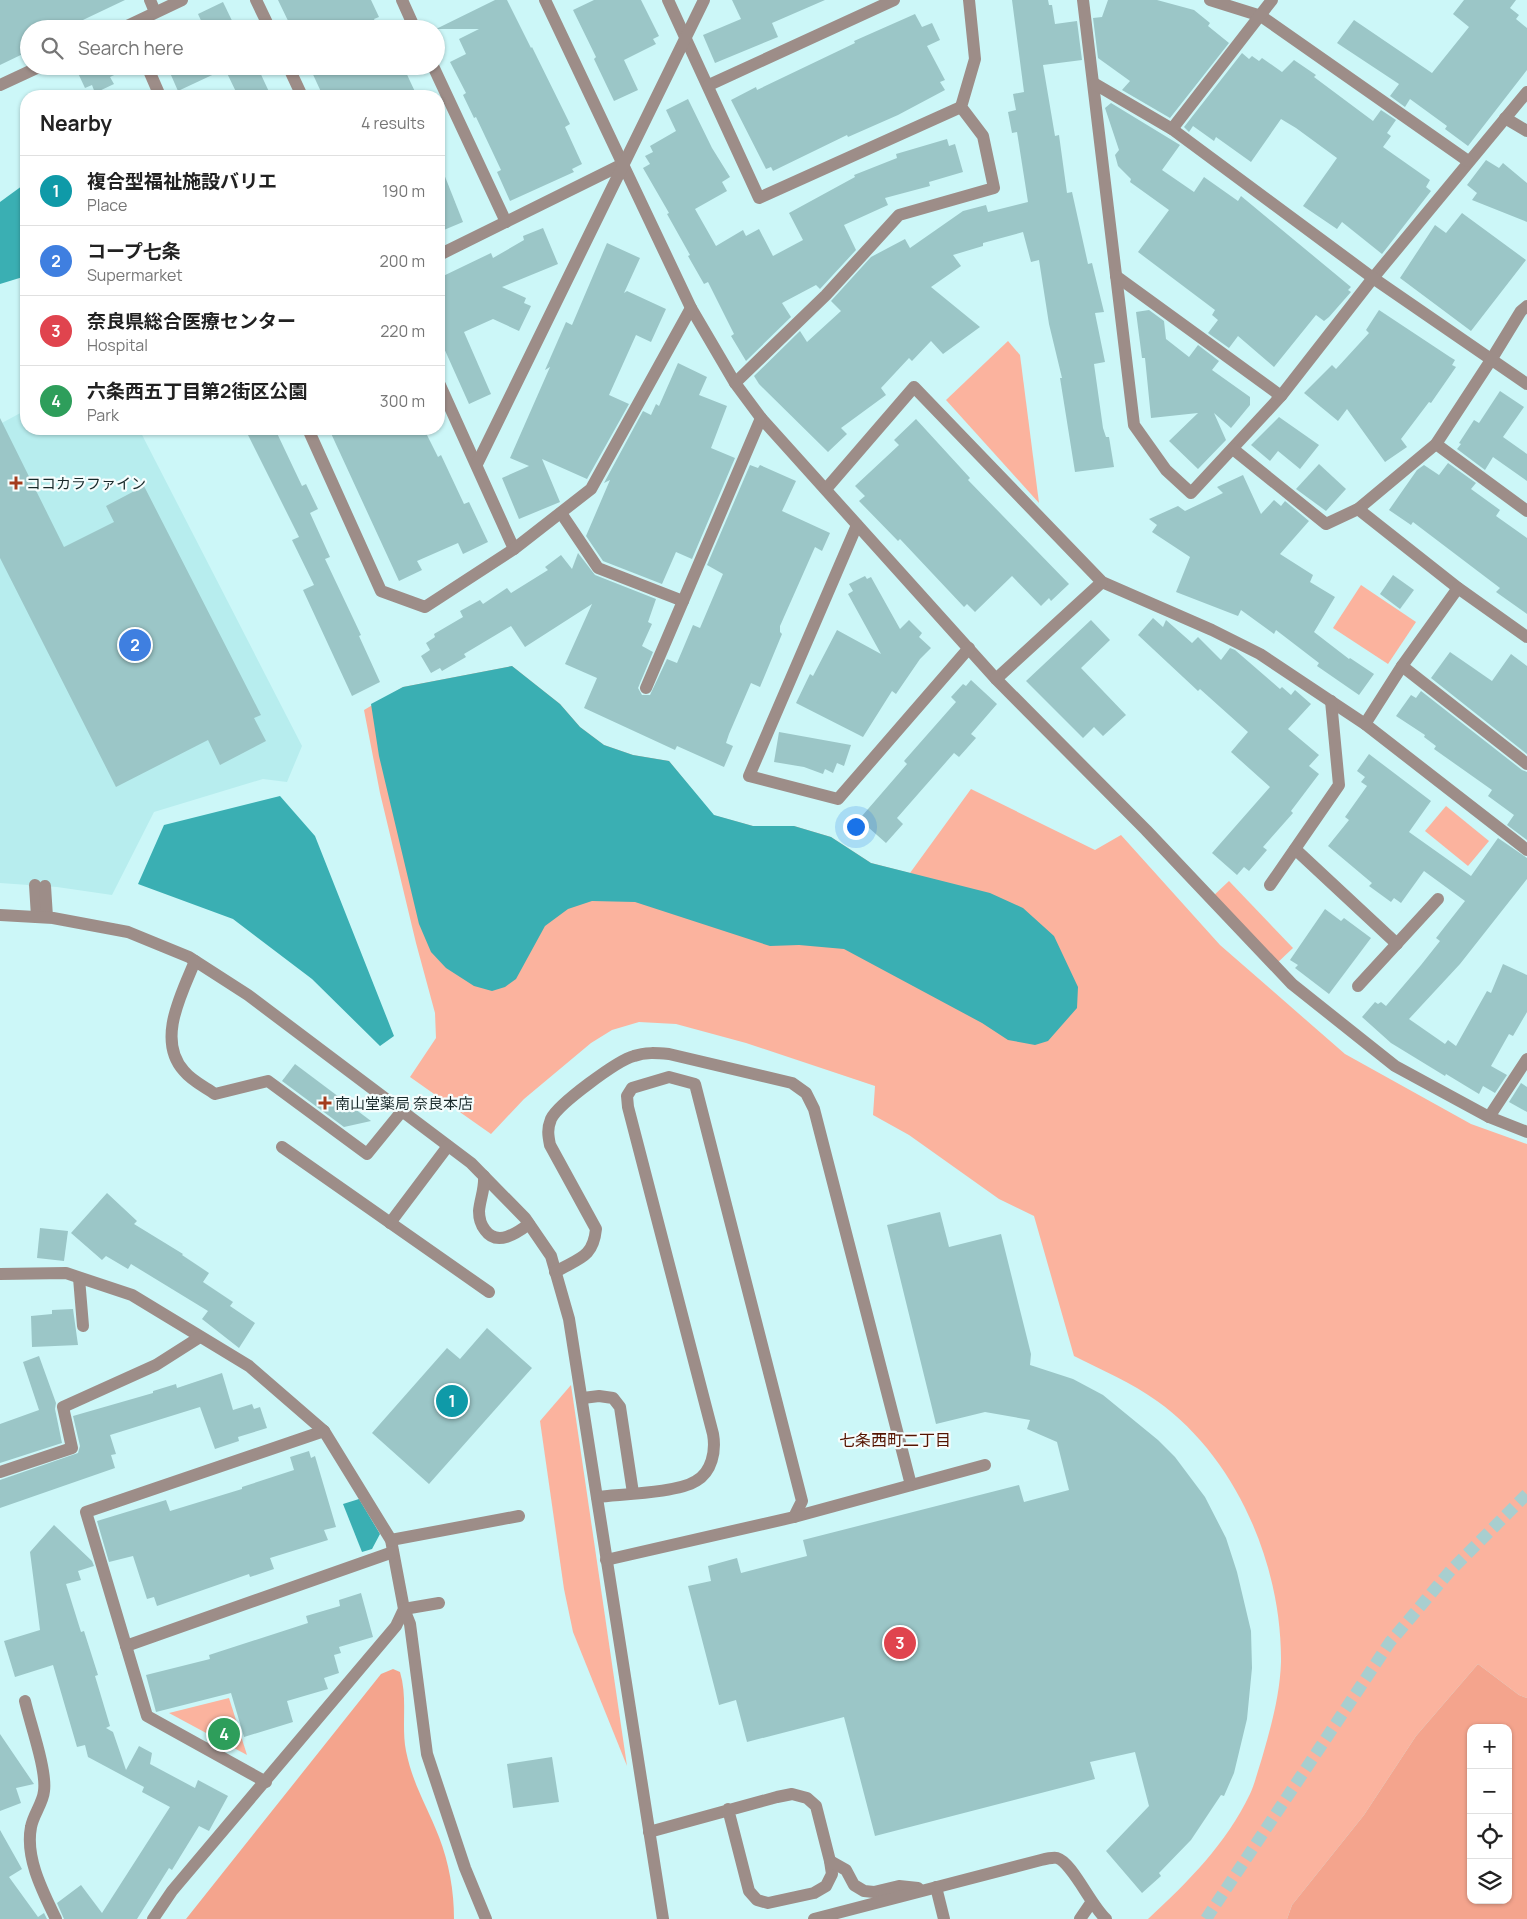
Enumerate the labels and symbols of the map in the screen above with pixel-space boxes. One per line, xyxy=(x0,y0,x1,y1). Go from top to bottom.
place label: ココカラファイン xyxy=(26,473,146,494)
marker: ココカラファイン xyxy=(10,477,22,489)
pin: 2 xyxy=(119,626,151,664)
your location xyxy=(843,814,869,840)
place label: 南山堂薬局 奈良本店 xyxy=(335,1093,473,1114)
marker: 南山堂薬局 奈良本店 xyxy=(319,1097,331,1109)
pin: 1 xyxy=(436,1382,468,1420)
district label: 七条西町二丁目 xyxy=(839,1429,951,1451)
pin: 3 xyxy=(884,1624,916,1662)
pin: 4 xyxy=(208,1715,240,1753)

